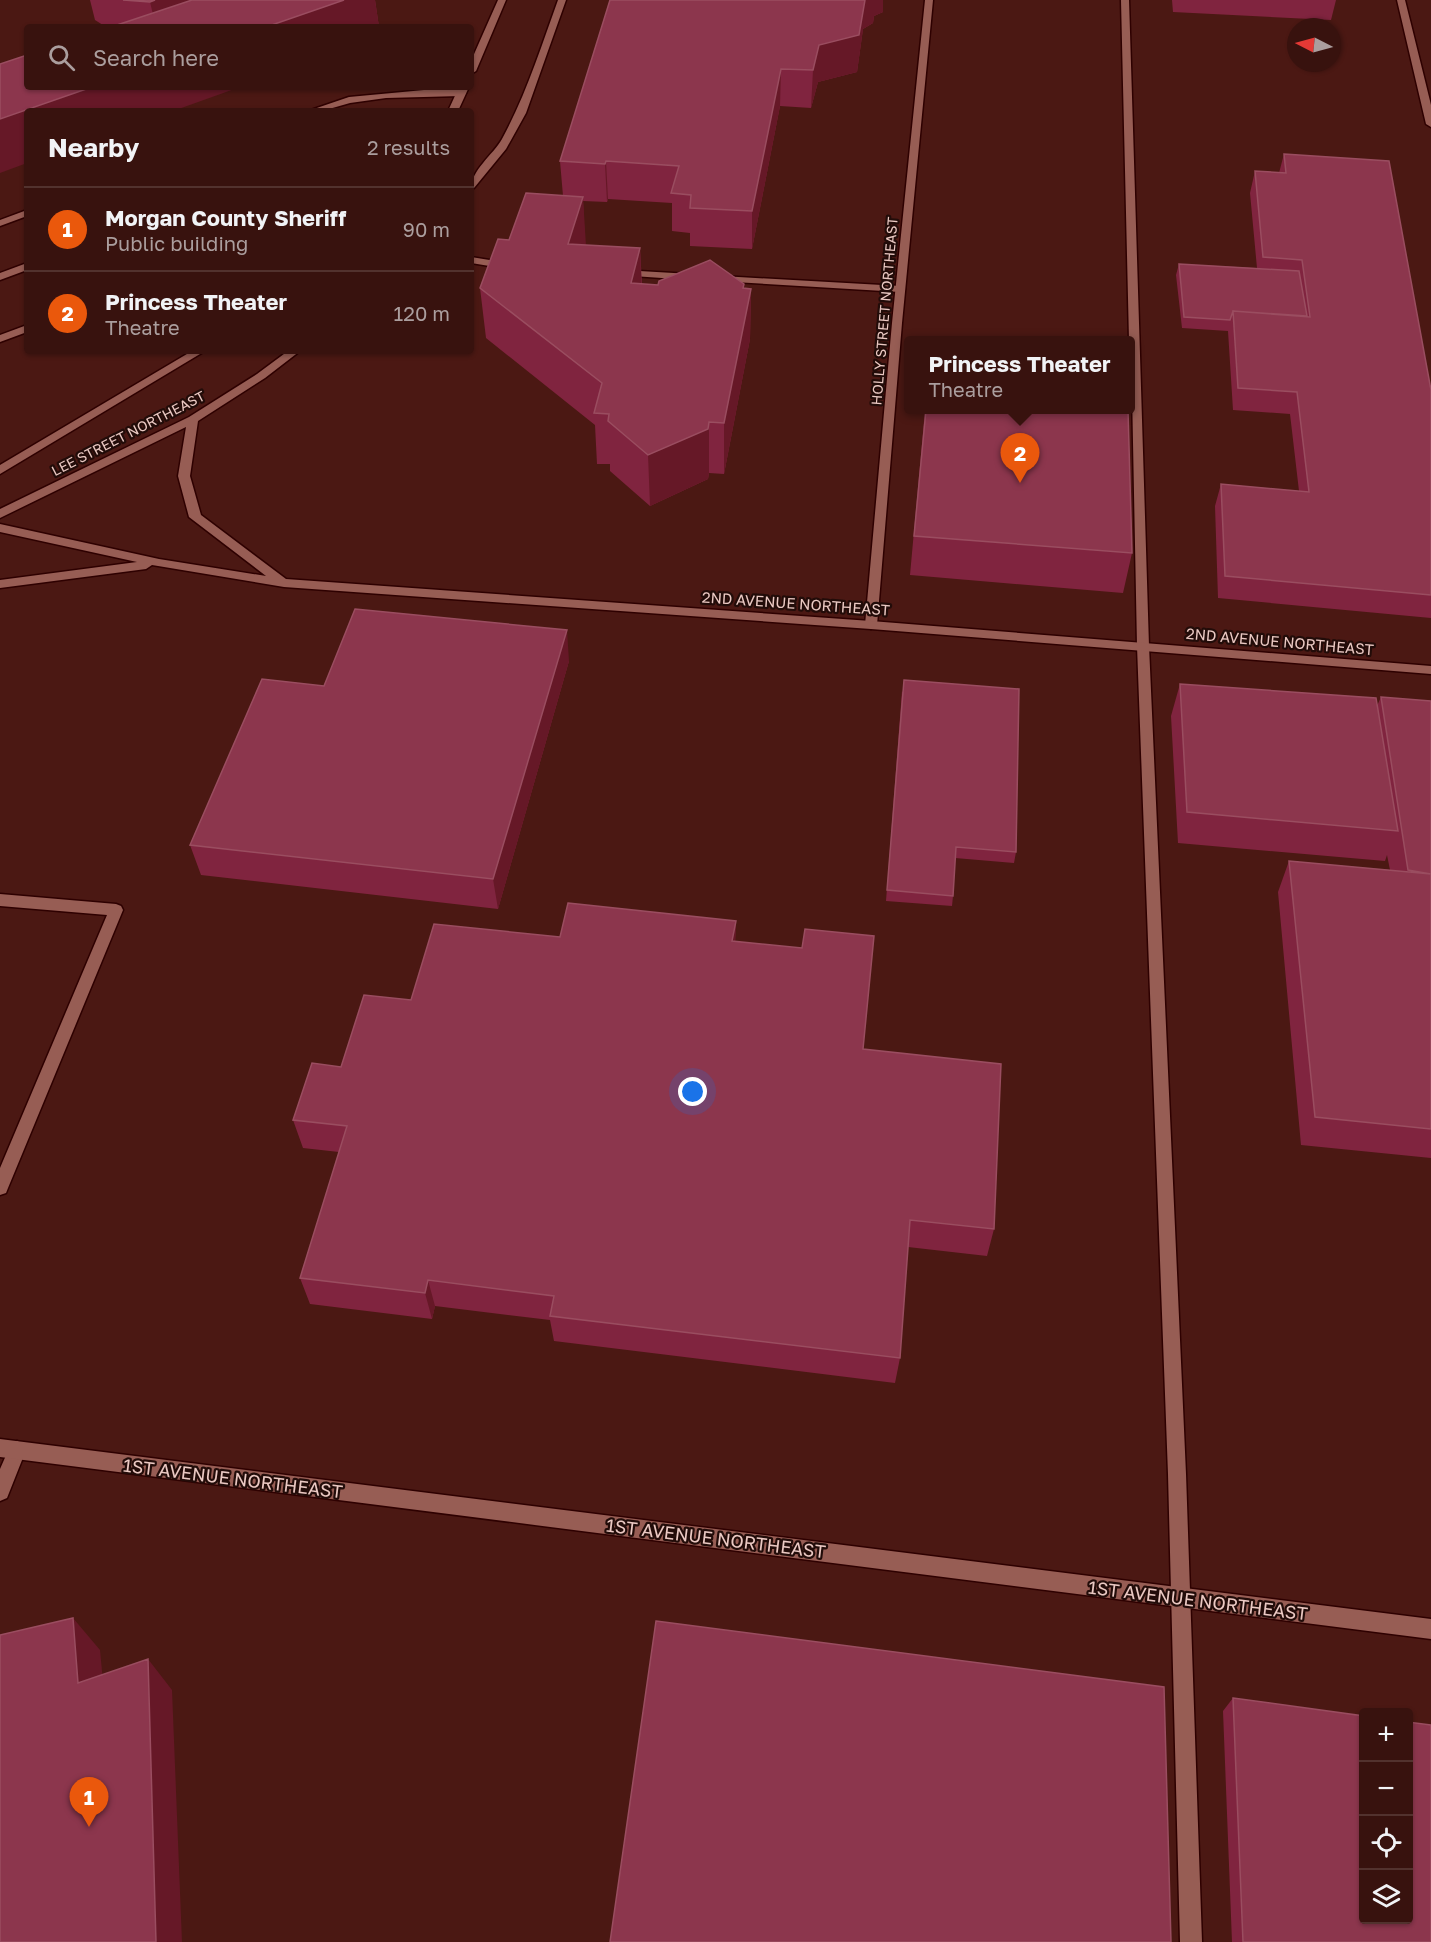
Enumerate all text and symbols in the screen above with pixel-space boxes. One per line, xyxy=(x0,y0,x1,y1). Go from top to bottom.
north arrow xyxy=(1287,18,1341,72)
search box xyxy=(24,24,474,90)
icon: search xyxy=(45,41,78,74)
text: Search here xyxy=(93,44,219,71)
text: Nearby xyxy=(48,132,139,163)
text: 2 results xyxy=(367,135,450,159)
text: Morgan County Sheriff xyxy=(105,204,346,231)
street label: HOLLY STREET NORTHEAST xyxy=(867,216,901,406)
text: 1 xyxy=(62,217,73,241)
text: 90 m xyxy=(403,217,450,241)
text: Public building xyxy=(105,231,248,255)
text: Princess Theater xyxy=(105,288,287,315)
text: 2 xyxy=(61,301,74,325)
text: 120 m xyxy=(394,301,450,325)
text: Theatre xyxy=(105,315,180,339)
popup xyxy=(904,336,1135,414)
text: Princess Theater xyxy=(928,350,1111,377)
text: Theatre xyxy=(928,377,1003,401)
street label: LEE STREET NORTHEAST xyxy=(48,387,208,479)
pin: 2 xyxy=(1000,434,1040,483)
street label: 2ND AVENUE NORTHEAST xyxy=(701,587,891,619)
street label: 2ND AVENUE NORTHEAST xyxy=(1185,624,1375,658)
your location xyxy=(678,1077,707,1106)
street label: 1ST AVENUE NORTHEAST xyxy=(122,1454,344,1502)
street label: 1ST AVENUE NORTHEAST xyxy=(605,1514,827,1562)
street label: 1ST AVENUE NORTHEAST xyxy=(1087,1576,1309,1624)
map controls xyxy=(1359,1708,1413,1924)
button: + xyxy=(1359,1708,1413,1762)
button: − xyxy=(1359,1762,1413,1816)
pin: 1 xyxy=(70,1778,109,1827)
button: locate xyxy=(1359,1816,1413,1870)
button: layers xyxy=(1359,1870,1413,1924)

